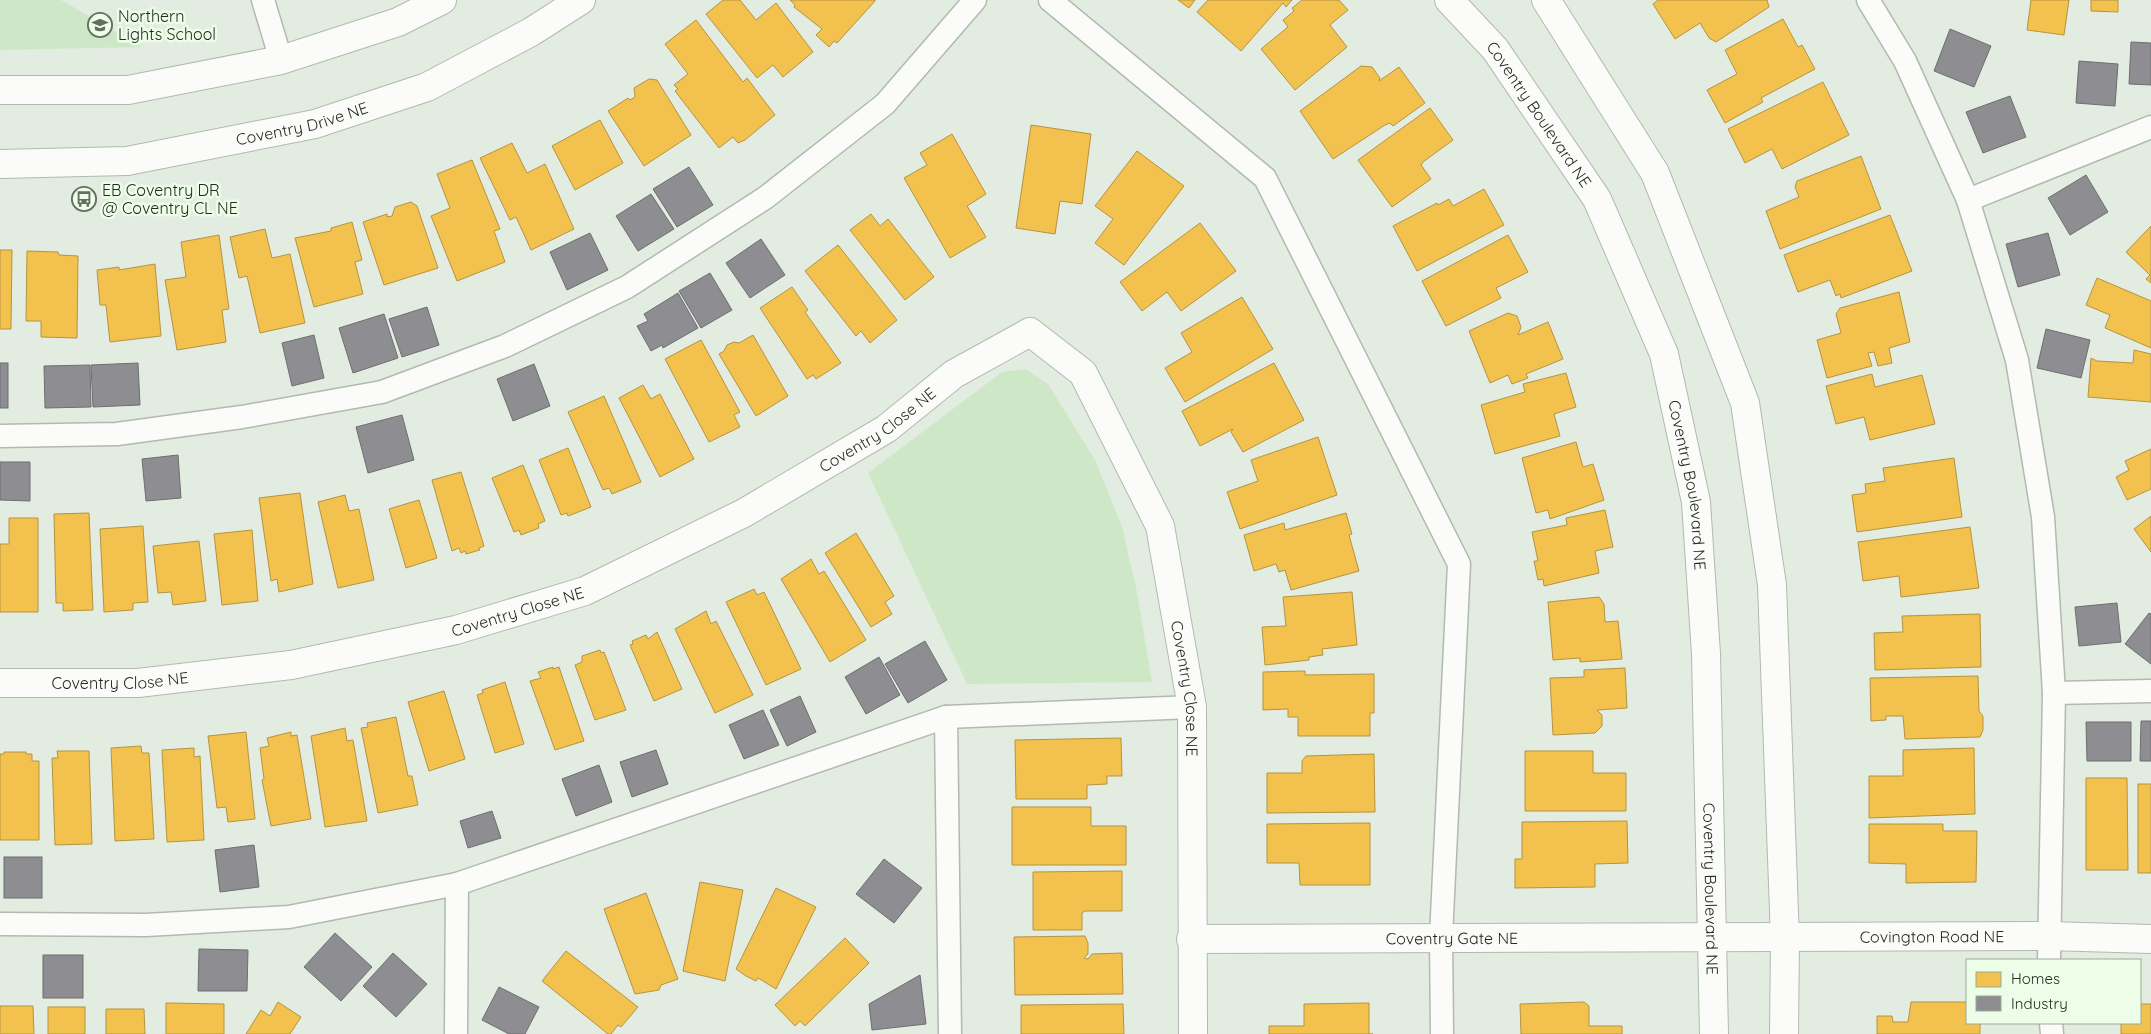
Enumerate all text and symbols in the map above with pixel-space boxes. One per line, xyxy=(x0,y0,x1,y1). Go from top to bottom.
place label: Northern Lights School xyxy=(118,6,216,44)
school or university icon: Northern Lights School xyxy=(87,12,113,38)
street label: Coventry Boulevard NE xyxy=(1483,37,1596,191)
street label: Coventry Drive NE xyxy=(234,97,370,149)
place label: EB Coventry DR @ Coventry CL NE xyxy=(102,180,238,218)
bus stop icon: EB Coventry DR @ Coventry CL NE xyxy=(71,186,97,212)
street label: Coventry Close NE xyxy=(815,383,940,476)
street label: Coventry Boulevard NE xyxy=(1664,398,1710,571)
street label: Coventry Close NE xyxy=(449,582,586,641)
street label: Coventry Close NE xyxy=(1167,619,1202,757)
street label: Coventry Close NE xyxy=(51,667,189,693)
street label: Coventry Boulevard NE xyxy=(1699,802,1723,975)
street label: Covington Road NE xyxy=(1860,926,2004,947)
street label: Coventry Gate NE xyxy=(1386,928,1518,948)
legend xyxy=(1966,959,2141,1024)
text: Homes xyxy=(2011,969,2060,988)
text: Industry xyxy=(2011,994,2068,1013)

